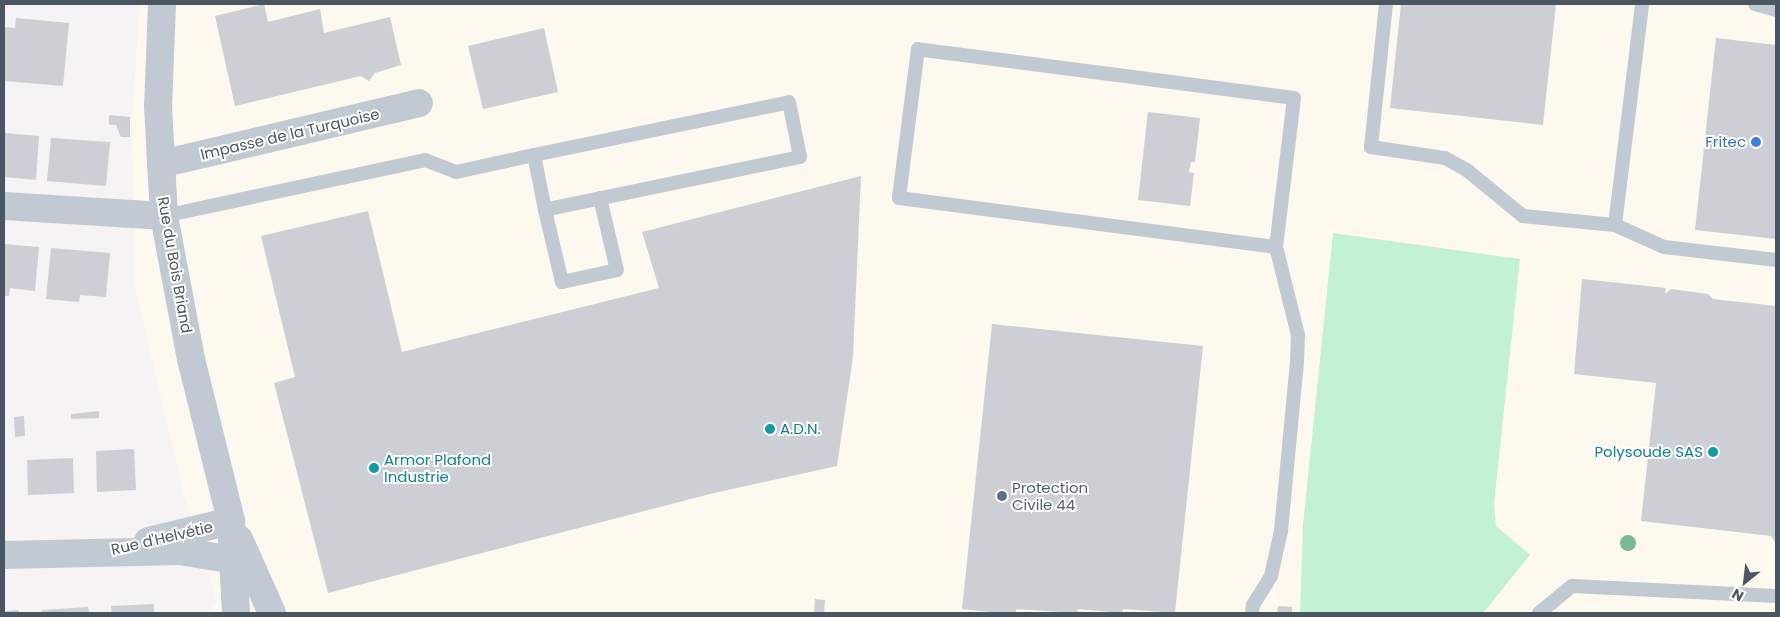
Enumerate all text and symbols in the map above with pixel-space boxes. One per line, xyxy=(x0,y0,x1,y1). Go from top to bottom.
street label: Impasse de la Turquoise xyxy=(199,105,381,163)
place label: Fritec xyxy=(1705,133,1746,151)
marker: Fritec xyxy=(1750,136,1762,148)
street label: Rue du Bois Briand xyxy=(154,195,196,335)
place label: A.D.N. xyxy=(780,420,821,438)
marker: A.D.N. xyxy=(764,423,776,435)
place label: Polysoude SAS xyxy=(1594,443,1703,461)
marker: Polysoude SAS xyxy=(1707,446,1719,458)
place label: Armor Plafond Industrie xyxy=(384,450,491,485)
marker: Armor Plafond Industrie xyxy=(368,462,380,474)
place label: Protection Civile 44 xyxy=(1012,478,1088,513)
marker: Protection Civile 44 xyxy=(996,490,1008,502)
street label: Rue d'Helvétie xyxy=(109,518,215,558)
north arrow xyxy=(1720,557,1770,607)
text: N xyxy=(1728,584,1747,606)

